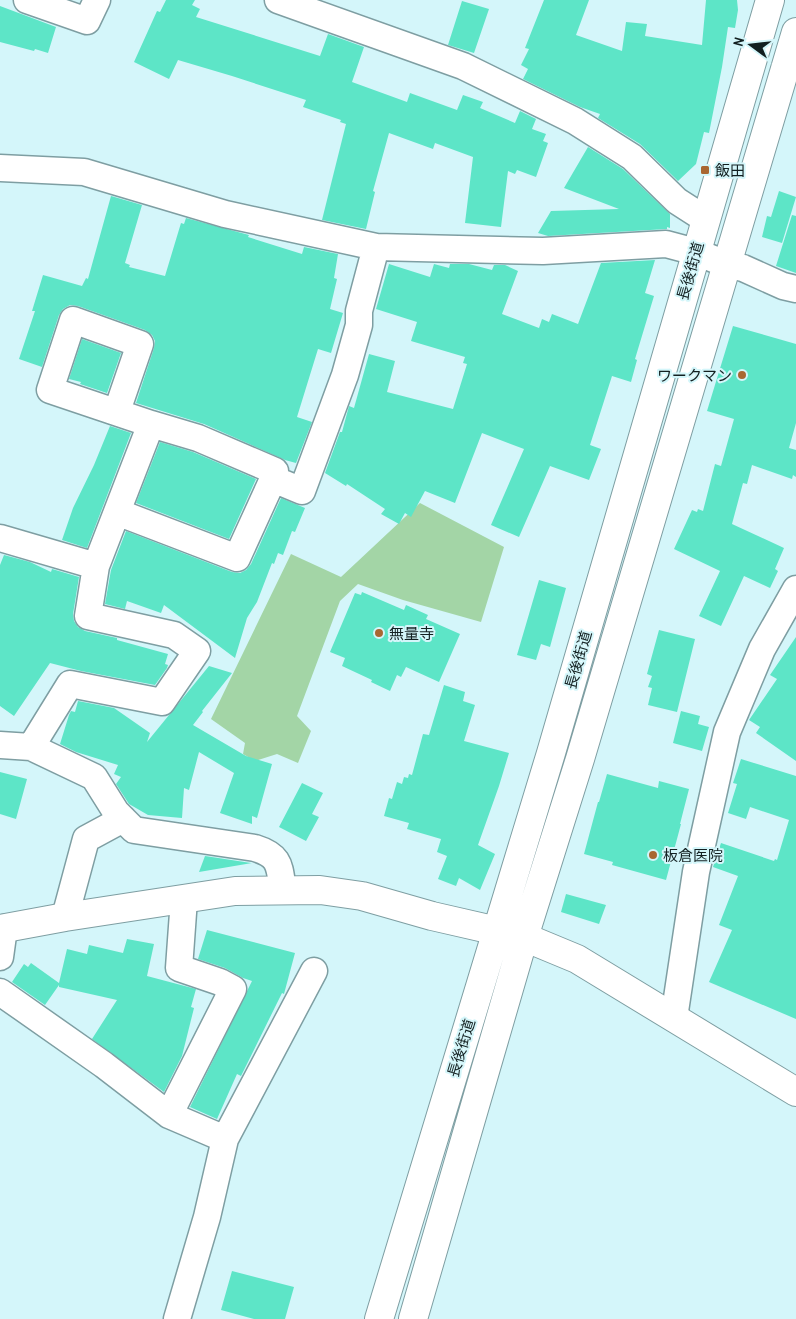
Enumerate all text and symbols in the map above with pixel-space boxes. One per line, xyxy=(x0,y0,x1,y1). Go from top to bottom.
north arrow xyxy=(726,20,776,70)
text: N xyxy=(729,35,748,48)
place label: 飯田 xyxy=(715,160,745,181)
marker: 飯田 xyxy=(699,164,711,176)
street label: 長後街道 xyxy=(672,239,708,303)
place label: ワークマン xyxy=(657,365,732,386)
marker: ワークマン xyxy=(736,369,748,381)
place label: 無量寺 xyxy=(389,623,434,644)
marker: 無量寺 xyxy=(373,627,385,639)
street label: 長後街道 xyxy=(560,628,596,692)
place label: 板倉医院 xyxy=(663,845,723,866)
marker: 板倉医院 xyxy=(647,849,659,861)
street label: 長後街道 xyxy=(442,1016,480,1080)

